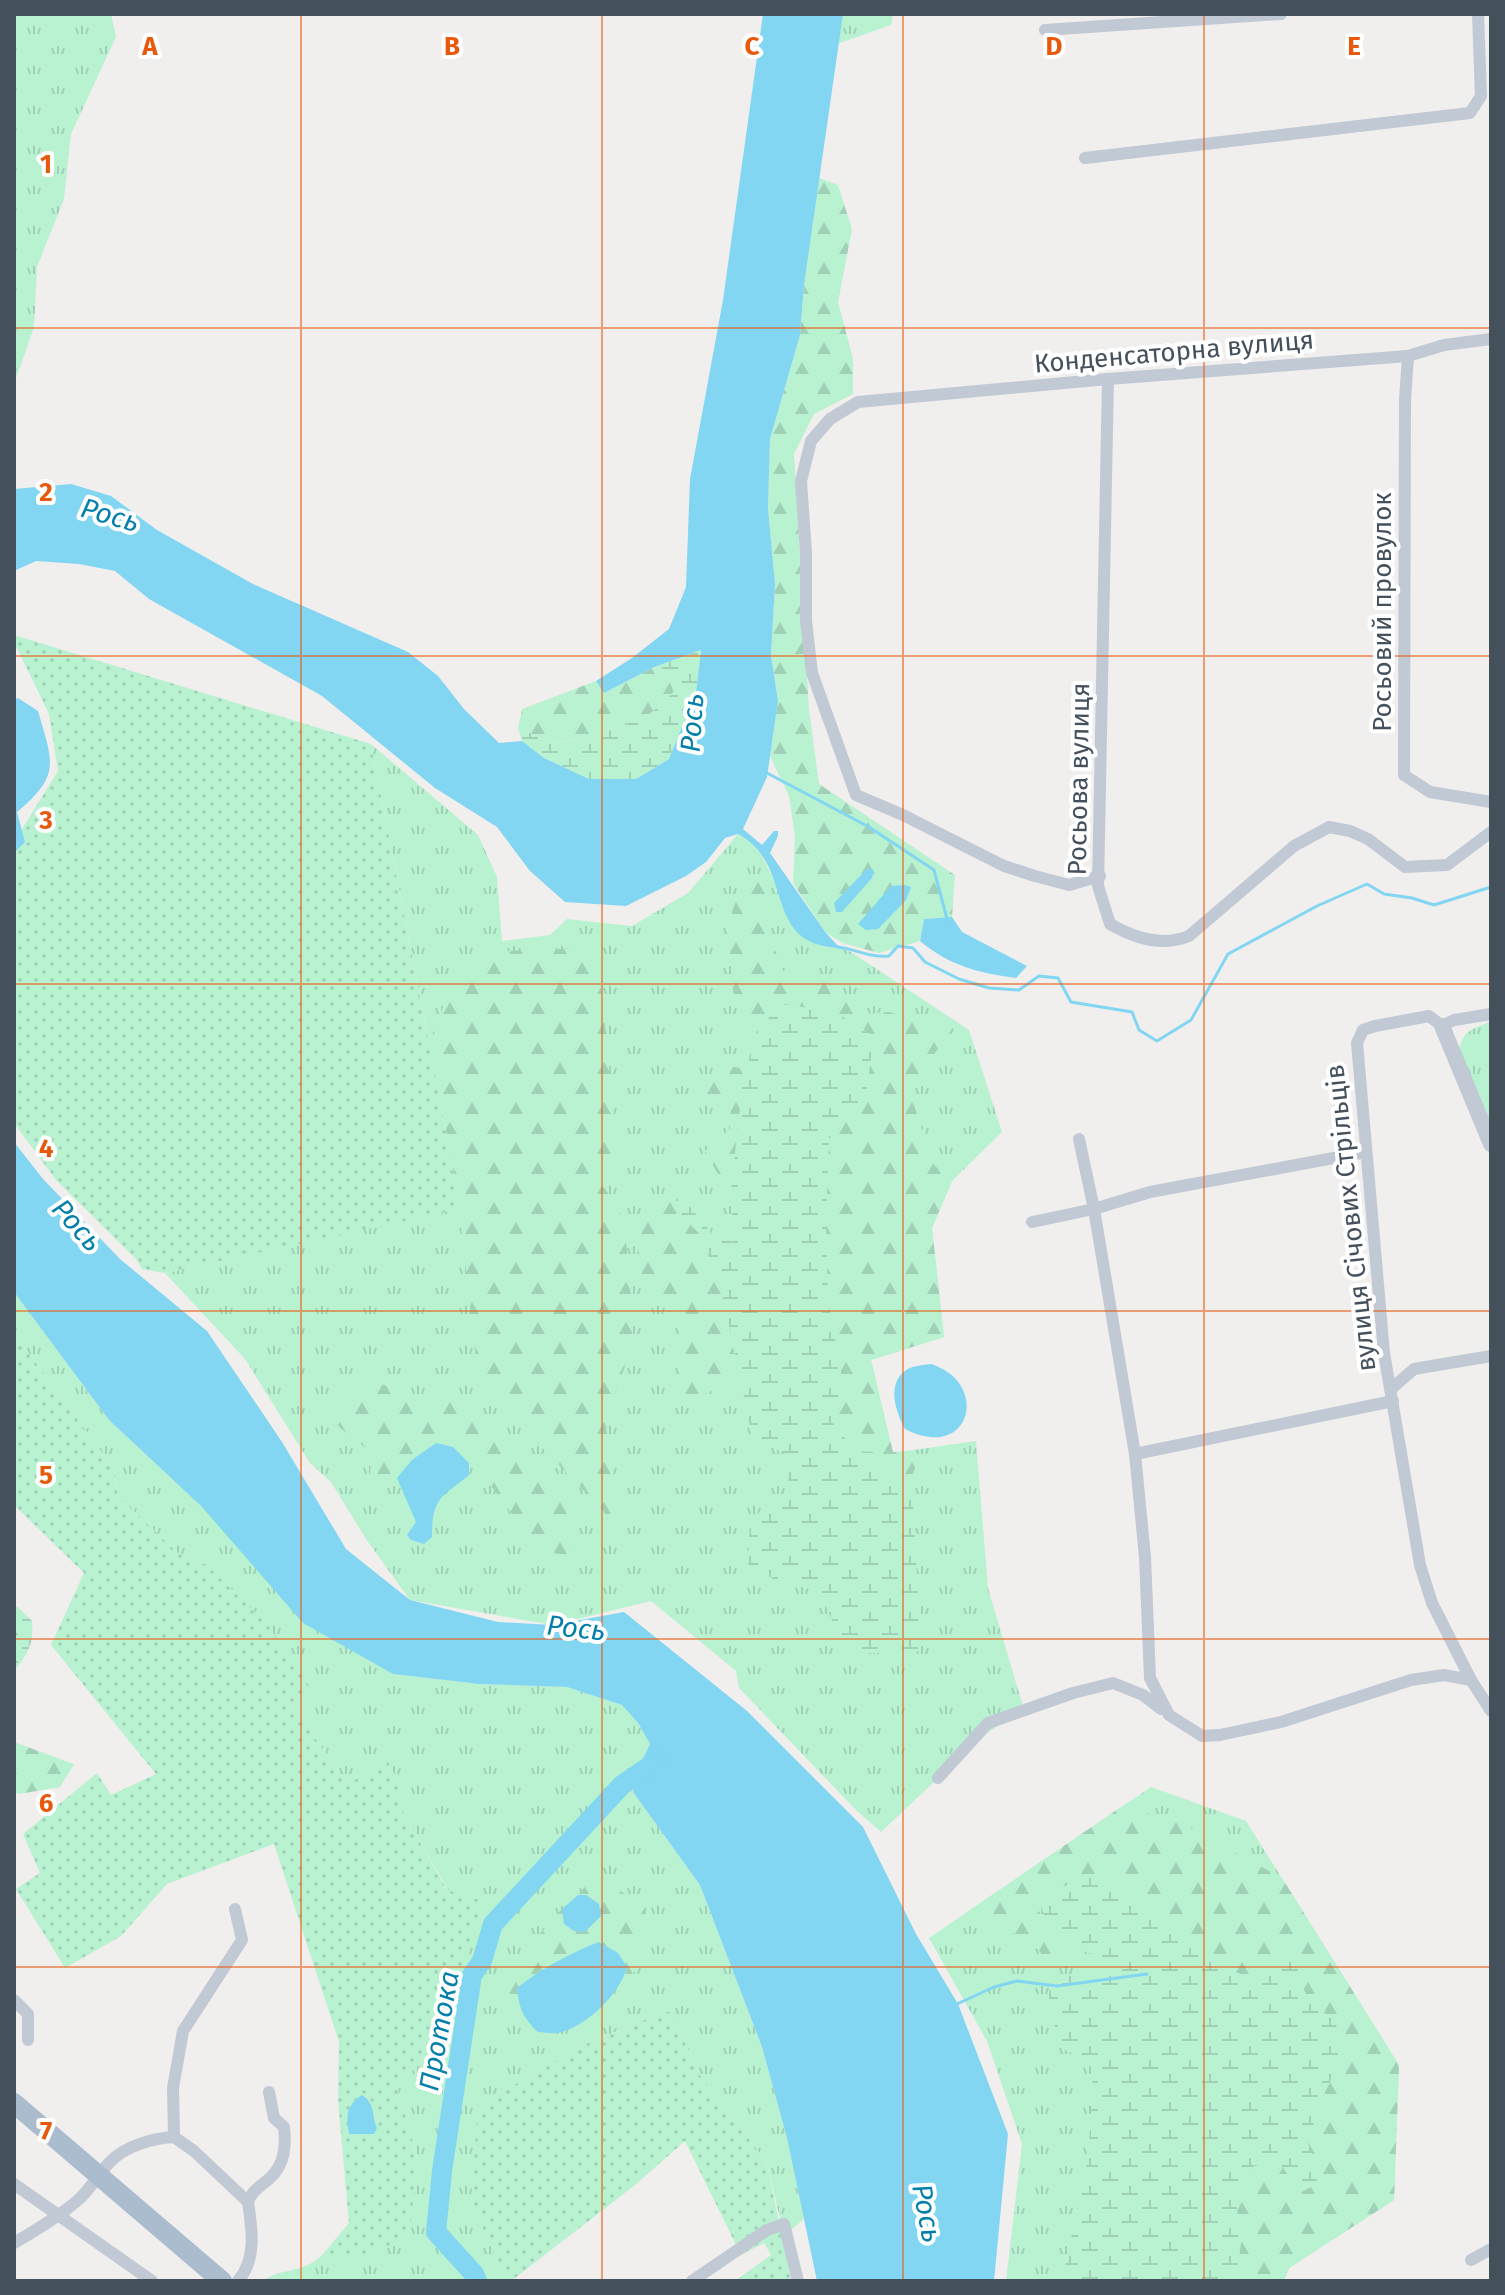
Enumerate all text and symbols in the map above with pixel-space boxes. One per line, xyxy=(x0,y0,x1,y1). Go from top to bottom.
text: A xyxy=(141,31,158,62)
text: B xyxy=(444,31,460,62)
text: C xyxy=(745,31,760,62)
text: D xyxy=(1046,31,1063,62)
text: E xyxy=(1347,31,1361,62)
text: 1 xyxy=(40,149,52,180)
street label: Конденсаторна вулиця xyxy=(1033,324,1315,380)
text: 2 xyxy=(39,477,53,508)
water label: Рось xyxy=(77,491,143,539)
street label: Росьовий провулок xyxy=(1367,492,1398,732)
street label: Росьова вулиця xyxy=(1062,682,1096,876)
water label: Рось xyxy=(673,692,711,754)
text: 3 xyxy=(38,805,53,836)
street label: вулиця Січових Стрільців xyxy=(1319,1063,1383,1373)
text: 4 xyxy=(39,1133,54,1164)
water label: Рось xyxy=(45,1192,109,1258)
text: 5 xyxy=(39,1460,53,1491)
water label: Рось xyxy=(545,1609,607,1647)
text: 6 xyxy=(39,1788,54,1819)
water label: Протока xyxy=(412,1968,466,2094)
text: 7 xyxy=(40,2116,52,2147)
water label: Рось xyxy=(905,2181,949,2245)

